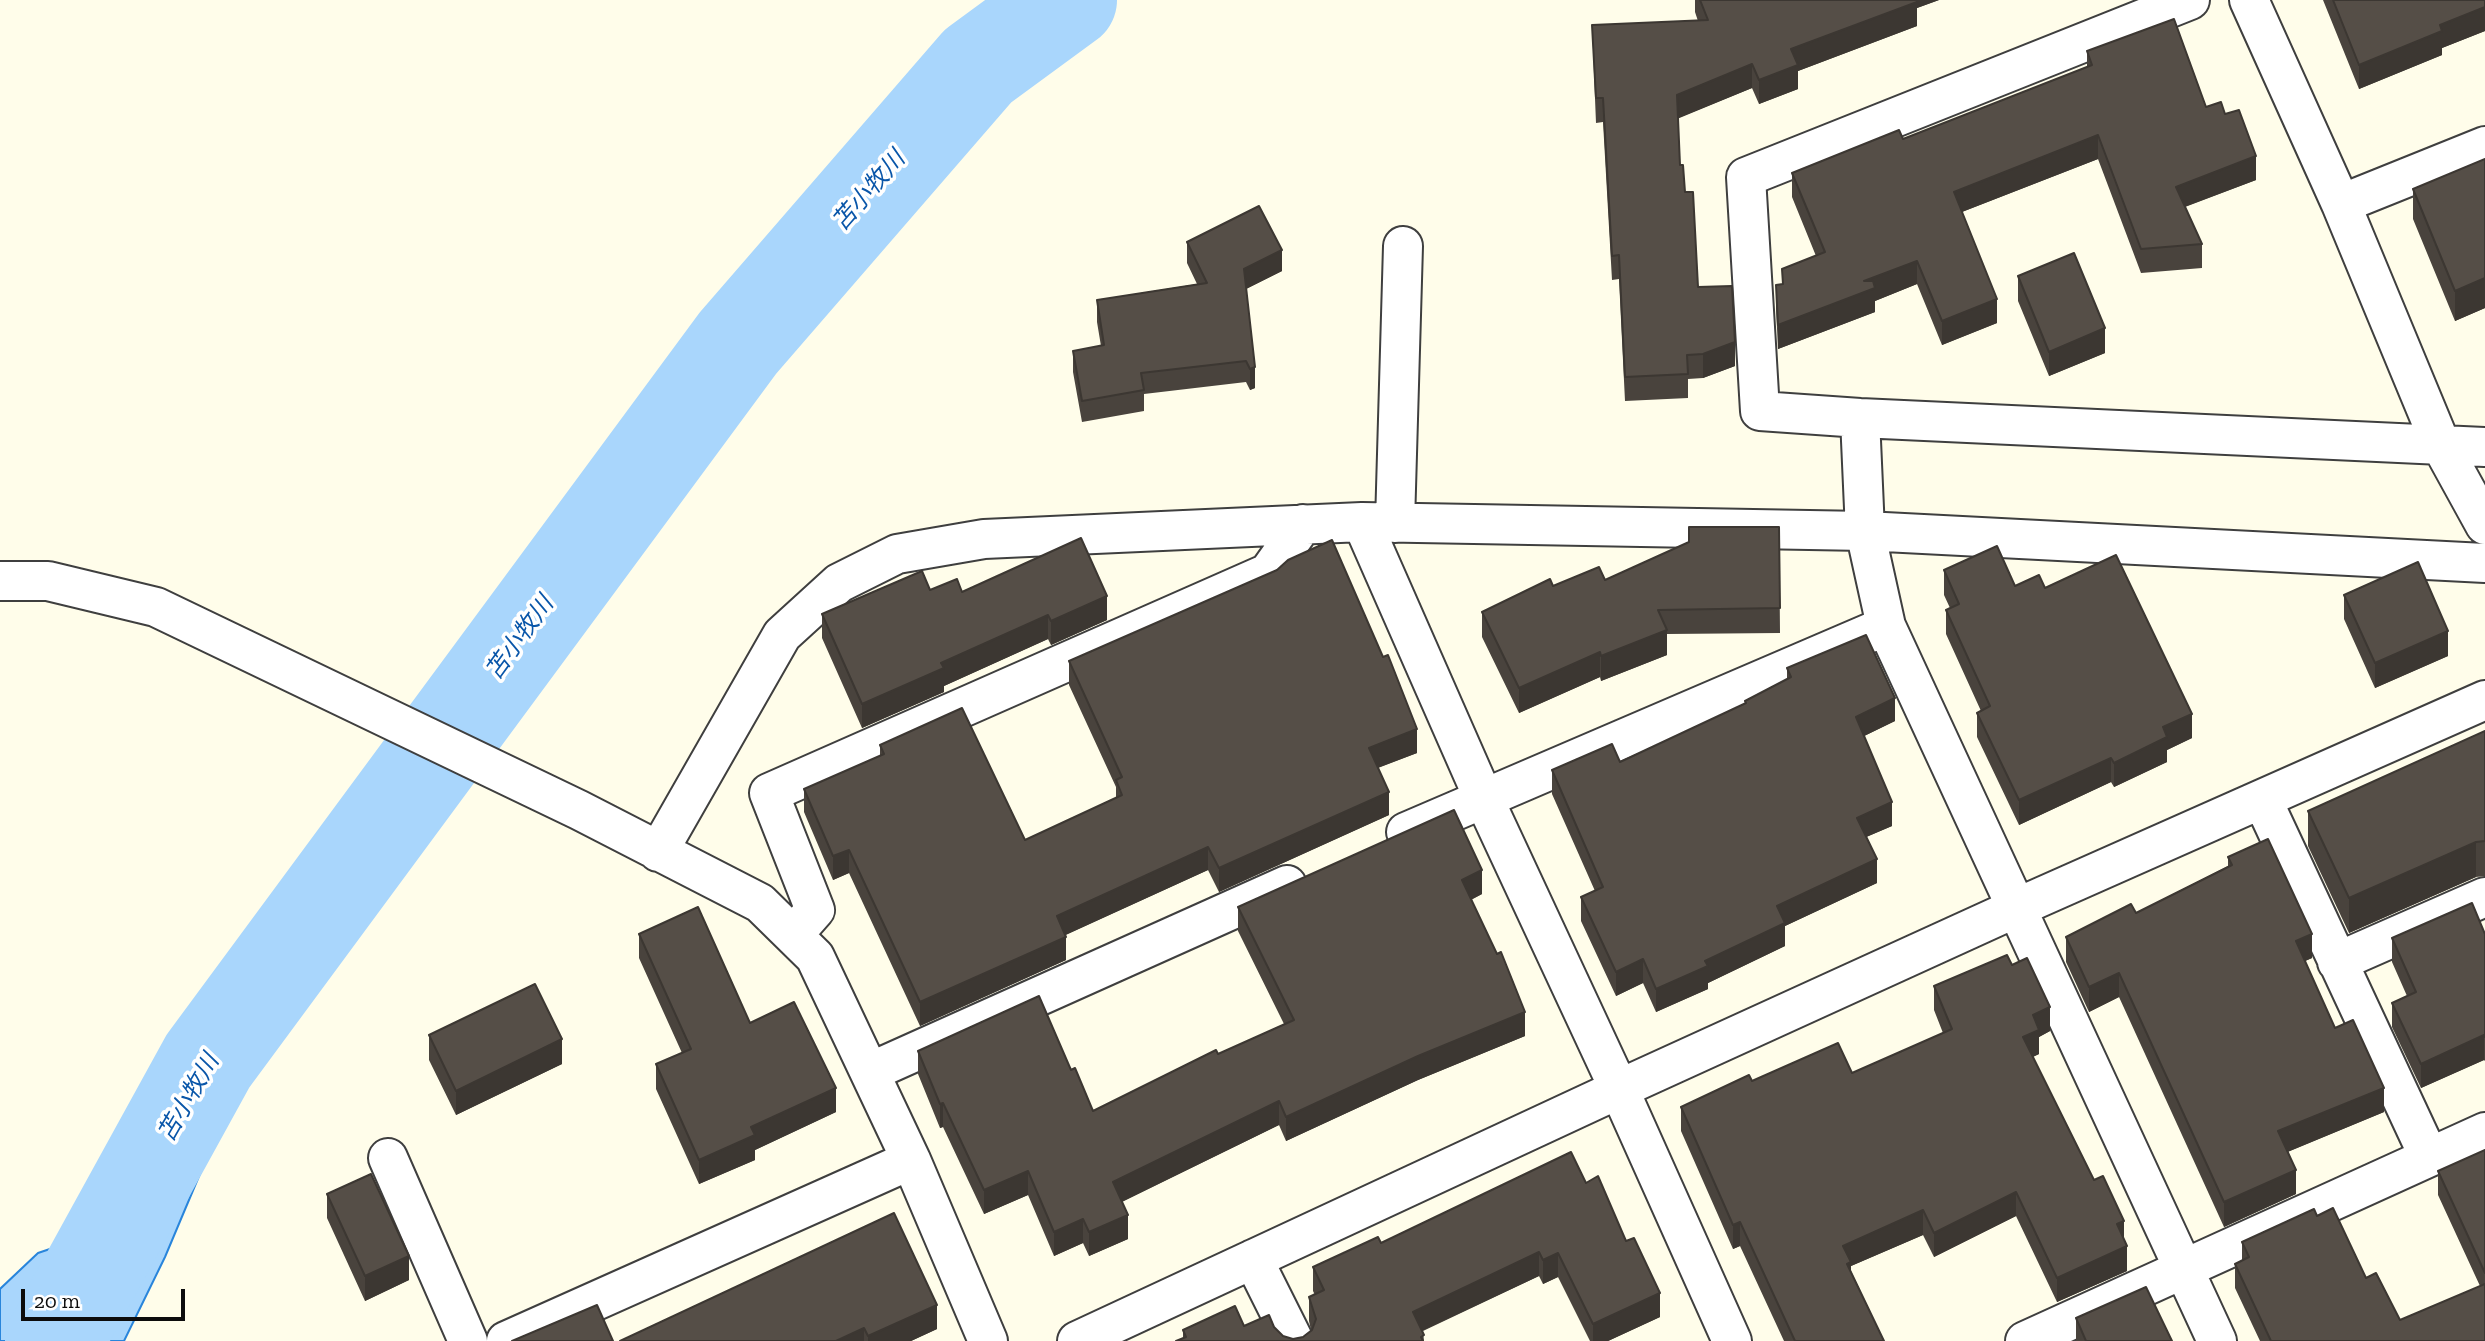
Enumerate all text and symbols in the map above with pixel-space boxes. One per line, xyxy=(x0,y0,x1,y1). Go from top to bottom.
water label: 苫小牧川 xyxy=(827,145,911,237)
water label: 苫小牧川 xyxy=(480,591,560,685)
water label: 苫小牧川 xyxy=(153,1049,225,1147)
scale bar xyxy=(24,1274,189,1318)
text: 20 m xyxy=(34,1288,80,1313)

